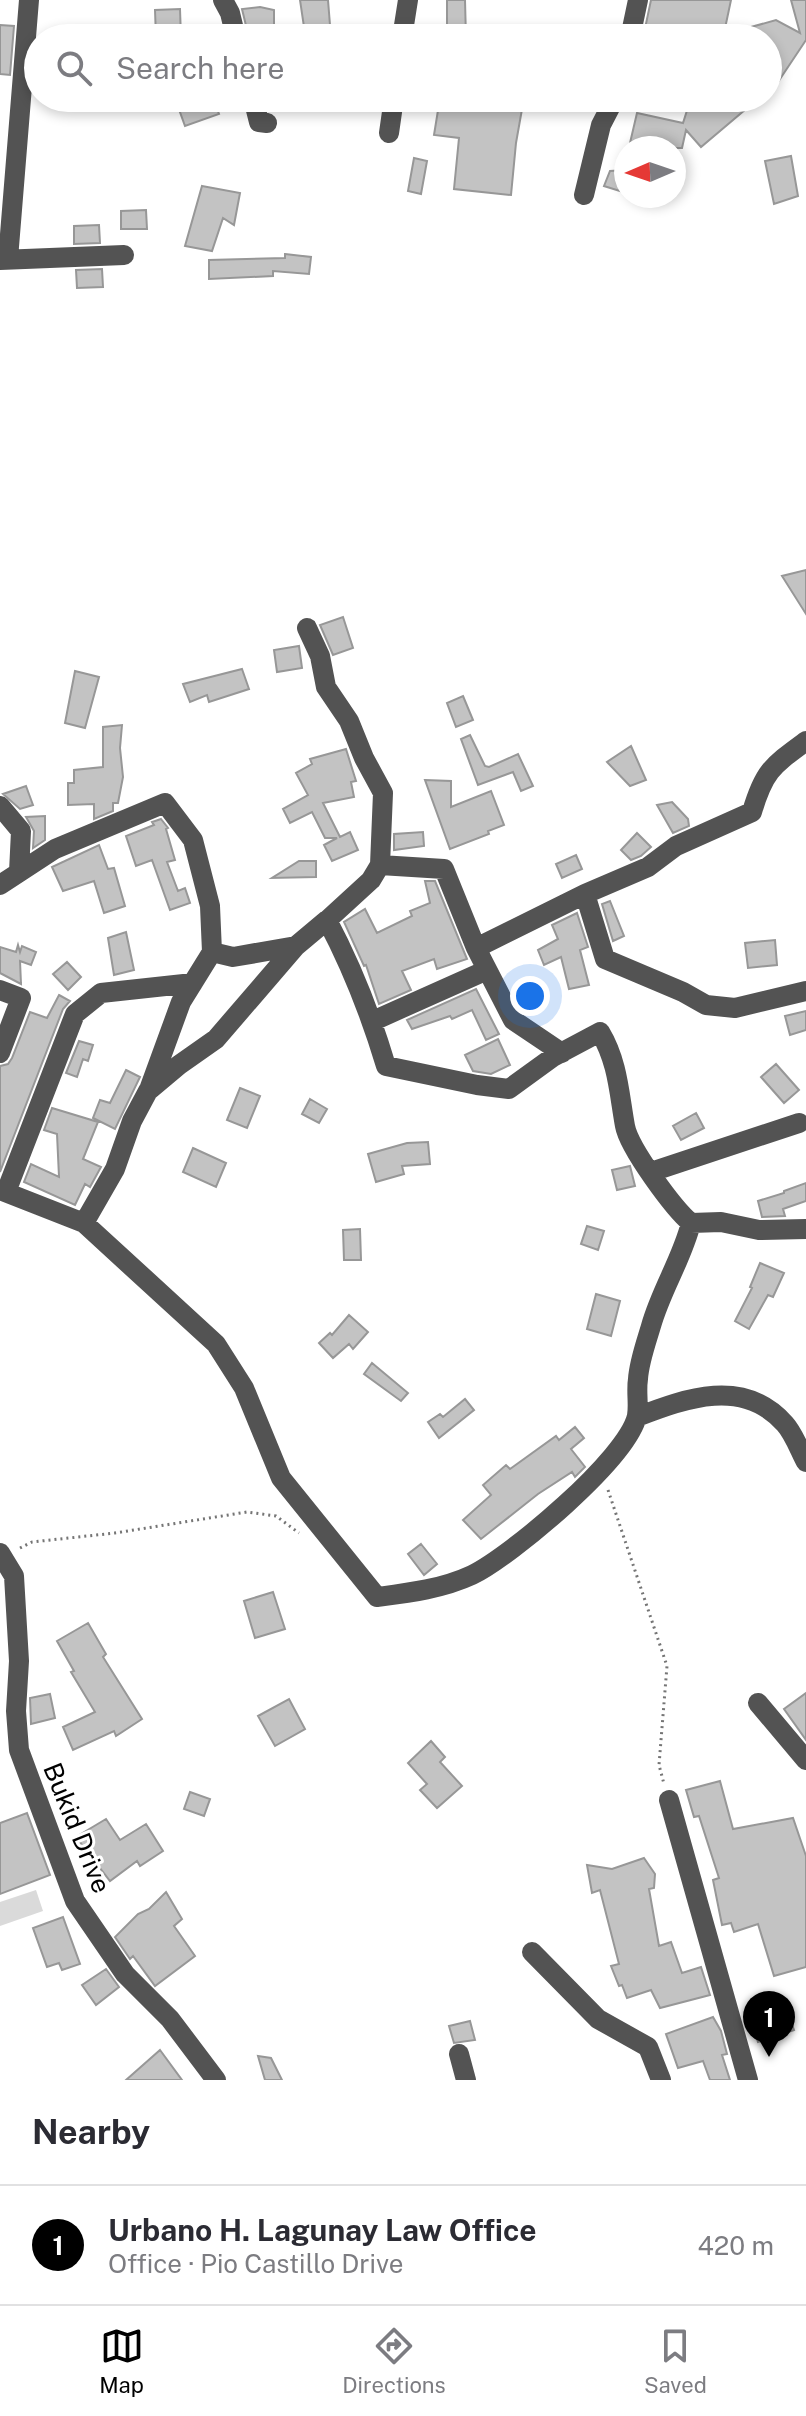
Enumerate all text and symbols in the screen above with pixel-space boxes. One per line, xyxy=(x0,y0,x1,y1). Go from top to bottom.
search box xyxy=(24,24,782,112)
icon: search xyxy=(52,46,96,90)
text: Search here xyxy=(116,50,284,86)
north arrow xyxy=(614,136,686,208)
your location xyxy=(510,976,550,1016)
street label: Bukid Drive xyxy=(37,1758,118,1897)
pin: 1 xyxy=(743,1991,795,2057)
text: Nearby xyxy=(32,2112,150,2152)
text: Urbano H. Lagunay Law Office xyxy=(108,2212,537,2248)
text: 1 xyxy=(52,2230,64,2261)
text: 420 m xyxy=(697,2230,774,2261)
text: Office · Pio Castillo Drive xyxy=(108,2248,404,2279)
tab: Map xyxy=(99,2324,144,2398)
tab: Directions xyxy=(342,2324,446,2398)
tab: Saved xyxy=(644,2324,707,2398)

